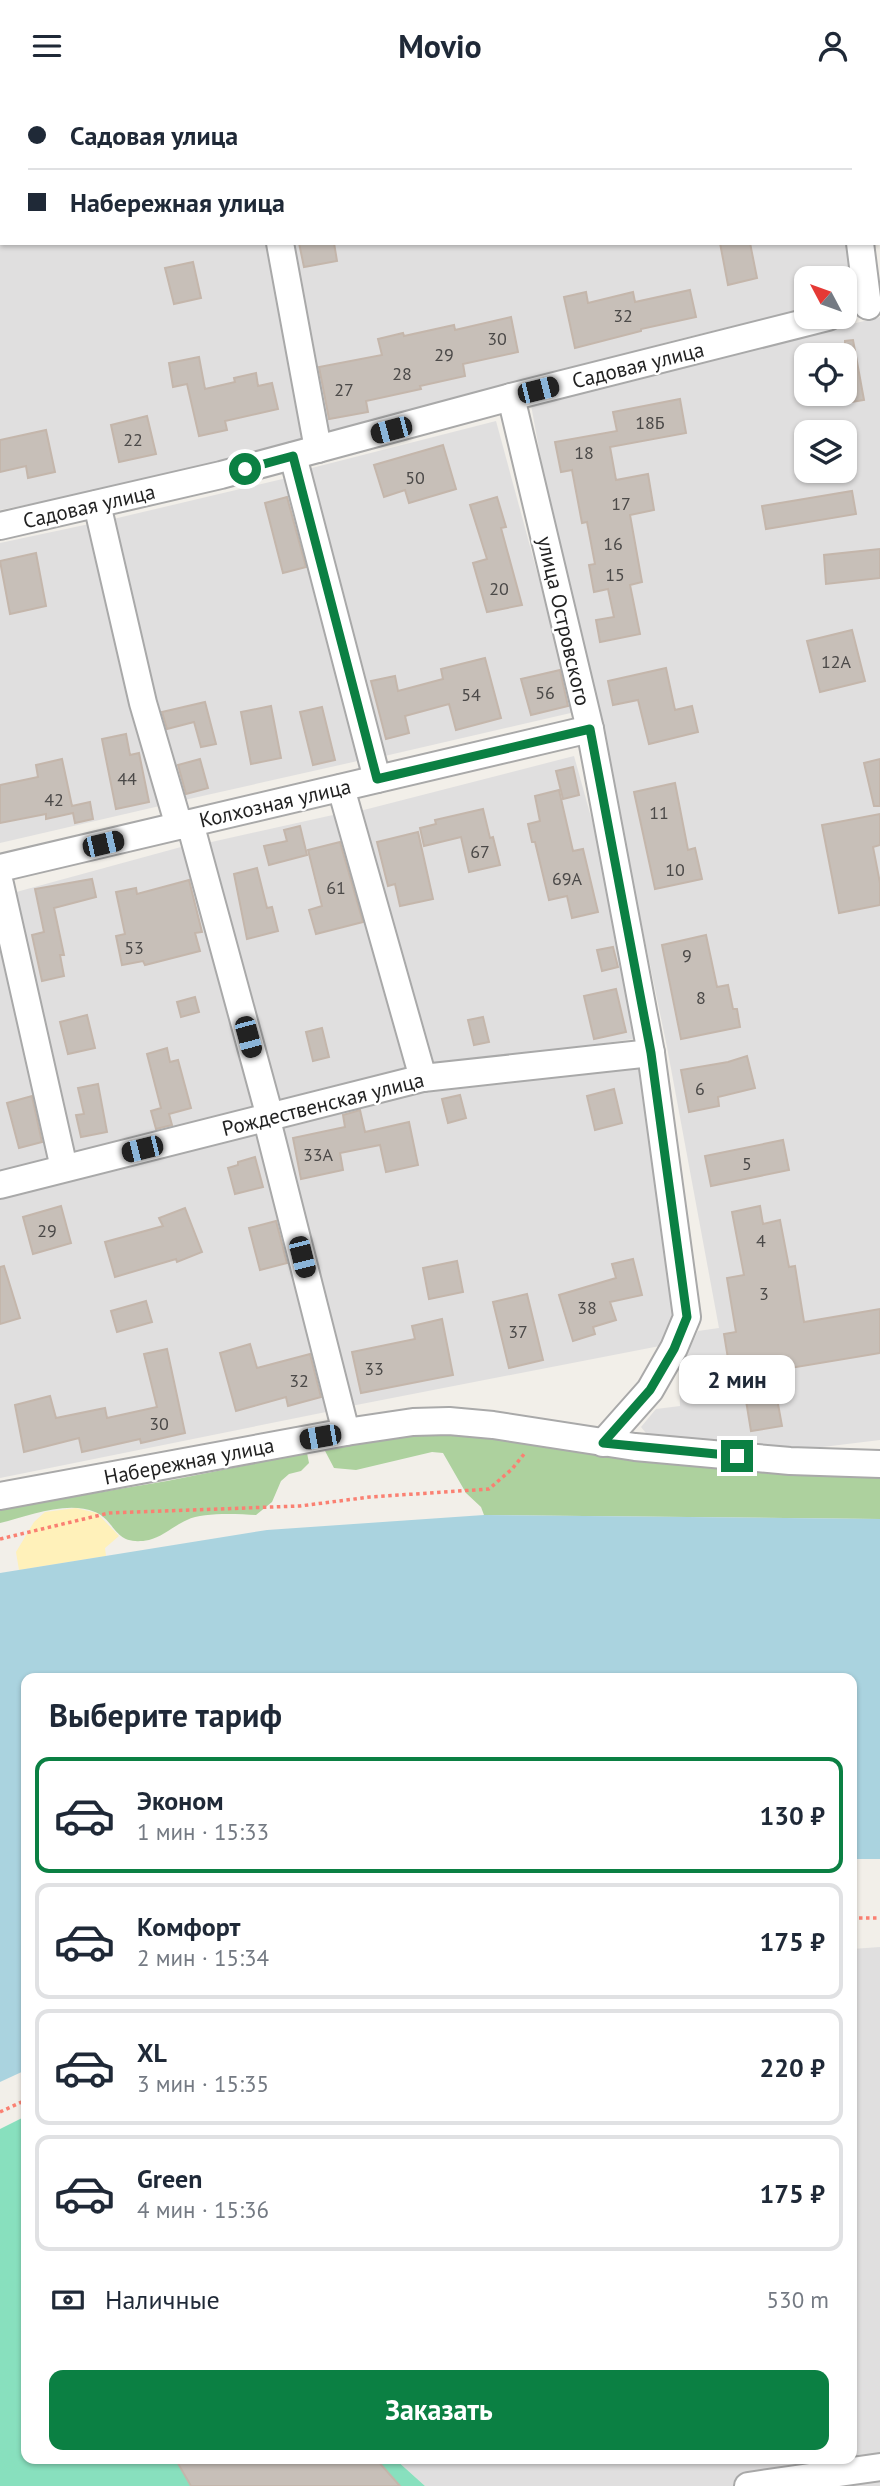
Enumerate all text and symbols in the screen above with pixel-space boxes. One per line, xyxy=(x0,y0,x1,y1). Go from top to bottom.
text: Movio xyxy=(398,25,482,67)
icon: menu xyxy=(28,27,66,65)
icon: person xyxy=(814,27,852,65)
text: Садовая улица xyxy=(70,119,238,152)
text: Набережная улица xyxy=(70,186,285,219)
north arrow xyxy=(794,266,858,329)
map controls xyxy=(794,266,857,483)
house number: 32 xyxy=(613,304,633,327)
house number: 30 xyxy=(487,327,507,350)
street label: Садовая улица xyxy=(569,336,707,394)
house number: 29 xyxy=(434,343,454,366)
button: locate xyxy=(794,343,857,406)
house number: 28 xyxy=(392,362,412,385)
car xyxy=(516,375,561,405)
house number: 27 xyxy=(334,378,354,401)
house number: 18Б xyxy=(635,411,665,434)
car xyxy=(368,414,415,446)
button: layers xyxy=(794,420,857,483)
house number: 22 xyxy=(123,428,143,451)
house number: 18 xyxy=(574,441,594,464)
route start xyxy=(229,453,261,485)
house number: 50 xyxy=(405,466,425,489)
street label: Садовая улица xyxy=(20,478,158,534)
house number: 17 xyxy=(611,492,631,515)
house number: 16 xyxy=(603,532,623,555)
street label: улица Островского xyxy=(531,534,597,708)
house number: 15 xyxy=(605,563,625,586)
house number: 20 xyxy=(489,577,509,600)
house number: 12А xyxy=(821,650,852,673)
house number: 56 xyxy=(535,681,555,704)
house number: 54 xyxy=(461,683,481,706)
house number: 44 xyxy=(117,767,137,790)
street label: Колхозная улица xyxy=(197,772,353,834)
house number: 42 xyxy=(44,788,64,811)
house number: 11 xyxy=(649,801,669,824)
car xyxy=(81,829,126,859)
house number: 67 xyxy=(470,840,490,863)
house number: 10 xyxy=(665,858,685,881)
house number: 69А xyxy=(552,867,583,890)
house number: 61 xyxy=(326,876,346,899)
house number: 53 xyxy=(124,936,144,959)
house number: 9 xyxy=(682,944,692,967)
house number: 8 xyxy=(696,986,706,1009)
car xyxy=(233,1014,264,1060)
street label: Рождественская улица xyxy=(219,1066,427,1142)
house number: 6 xyxy=(695,1077,705,1100)
car xyxy=(120,1134,165,1164)
house number: 33А xyxy=(303,1143,334,1166)
house number: 5 xyxy=(742,1152,752,1175)
house number: 29 xyxy=(37,1219,57,1242)
house number: 4 xyxy=(756,1229,766,1252)
car xyxy=(287,1234,318,1280)
house number: 3 xyxy=(759,1282,769,1305)
house number: 38 xyxy=(577,1296,597,1319)
house number: 37 xyxy=(508,1320,528,1343)
callout: 2 мин xyxy=(679,1355,795,1403)
house number: 33 xyxy=(364,1357,384,1380)
text: 2 мин xyxy=(707,1365,767,1394)
house number: 32 xyxy=(289,1369,309,1392)
house number: 30 xyxy=(149,1412,169,1435)
car xyxy=(298,1423,343,1451)
street label: Набережная улица xyxy=(102,1431,276,1491)
route end xyxy=(721,1440,753,1472)
text: Выберите тариф xyxy=(49,1694,282,1736)
icon: car xyxy=(53,1784,116,1847)
text: Эконом xyxy=(137,1784,224,1817)
text: 130 ₽ xyxy=(759,1799,825,1832)
text: 1 мин · 15:33 xyxy=(137,1817,269,1846)
icon: car xyxy=(53,1910,116,1973)
text: Комфорт xyxy=(137,1910,240,1943)
text: 175 ₽ xyxy=(759,1925,825,1958)
text: 2 мин · 15:34 xyxy=(137,1943,269,1972)
icon: car xyxy=(53,2036,116,2099)
text: XL xyxy=(137,2036,167,2069)
text: 220 ₽ xyxy=(759,2051,825,2084)
text: 3 мин · 15:35 xyxy=(137,2069,269,2098)
icon: car xyxy=(53,2162,116,2225)
text: Green xyxy=(137,2162,202,2195)
text: 175 ₽ xyxy=(759,2177,825,2210)
text: 4 мин · 15:36 xyxy=(137,2195,269,2224)
icon: cash xyxy=(49,2281,87,2319)
text: Наличные xyxy=(105,2283,220,2316)
text: 530 m xyxy=(767,2285,829,2314)
button: Заказать xyxy=(49,2370,829,2450)

